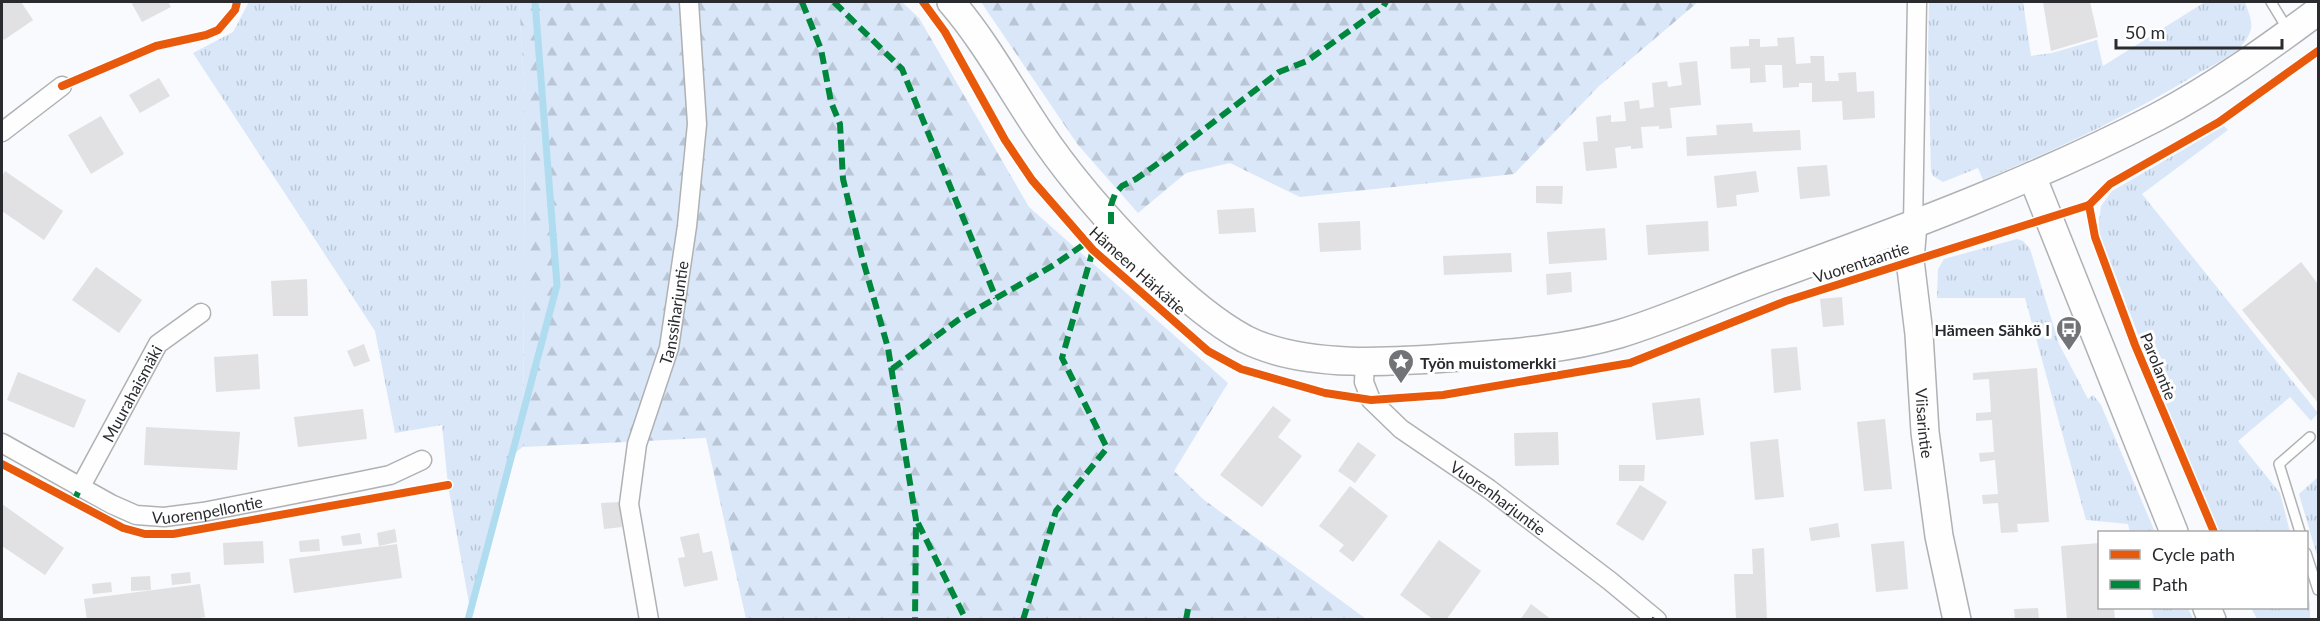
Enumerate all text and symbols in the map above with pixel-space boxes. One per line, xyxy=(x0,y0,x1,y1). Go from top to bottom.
scale bar xyxy=(2116,12,2282,50)
text: 50 m xyxy=(2125,21,2165,43)
street label: Hämeen Härkätie xyxy=(1086,222,1190,318)
street label: Vuorentaantie xyxy=(1811,238,1911,286)
street label: Tanssiharjuntie xyxy=(655,260,691,367)
bus stop icon: Hämeen Sähkö I xyxy=(2054,314,2084,352)
place label: Hämeen Sähkö I xyxy=(1935,320,2050,339)
street label: Parolantie xyxy=(2137,330,2181,402)
street label: Muurahaismäki xyxy=(98,341,165,445)
place icon: Työn muistomerkki xyxy=(1386,347,1416,385)
place label: Työn muistomerkki xyxy=(1420,353,1556,372)
street label: Viisarintie xyxy=(1913,388,1938,459)
street label: Vuorenharjuntie xyxy=(1447,456,1550,538)
street label: Vuorenpellontie xyxy=(151,491,264,527)
legend xyxy=(2098,531,2308,609)
text: Cycle path xyxy=(2152,543,2235,565)
text: Path xyxy=(2152,573,2188,595)

